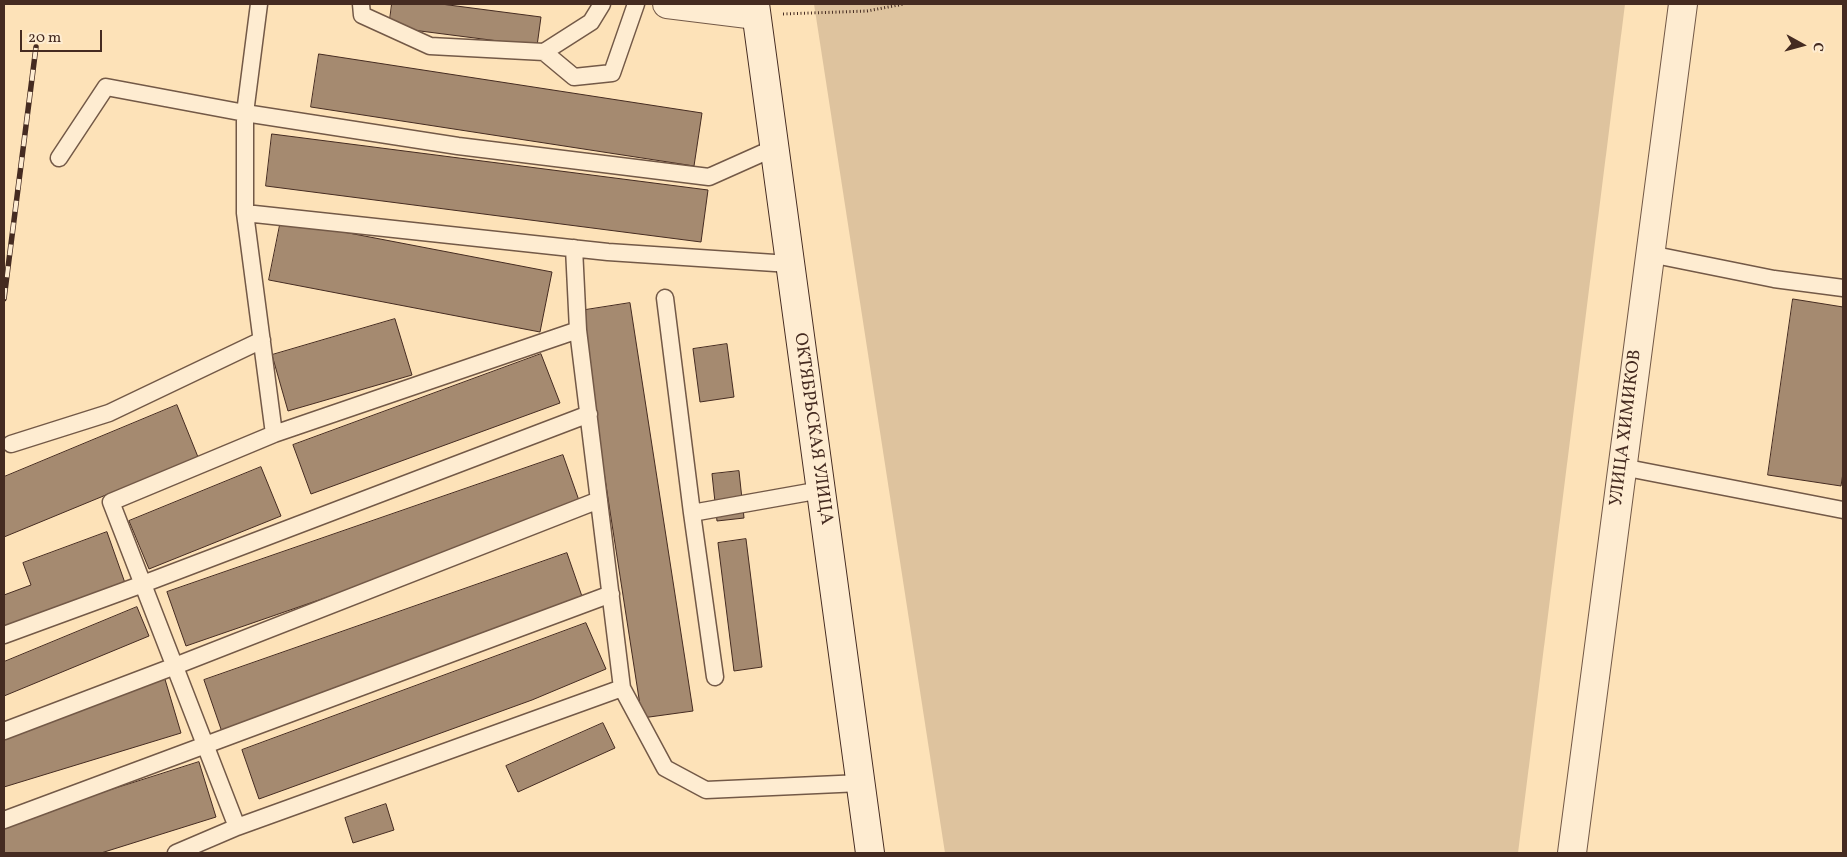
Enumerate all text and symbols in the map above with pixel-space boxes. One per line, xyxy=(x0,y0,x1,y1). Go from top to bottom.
scale bar xyxy=(22,20,105,52)
north arrow xyxy=(1777,20,1827,70)
text: 20 m xyxy=(28,28,61,49)
text: С xyxy=(1807,41,1827,53)
street label: ОКТЯБРЬСКАЯ УЛИЦА xyxy=(788,332,836,526)
street label: УЛИЦА ХИМИКОВ xyxy=(1607,348,1647,508)

